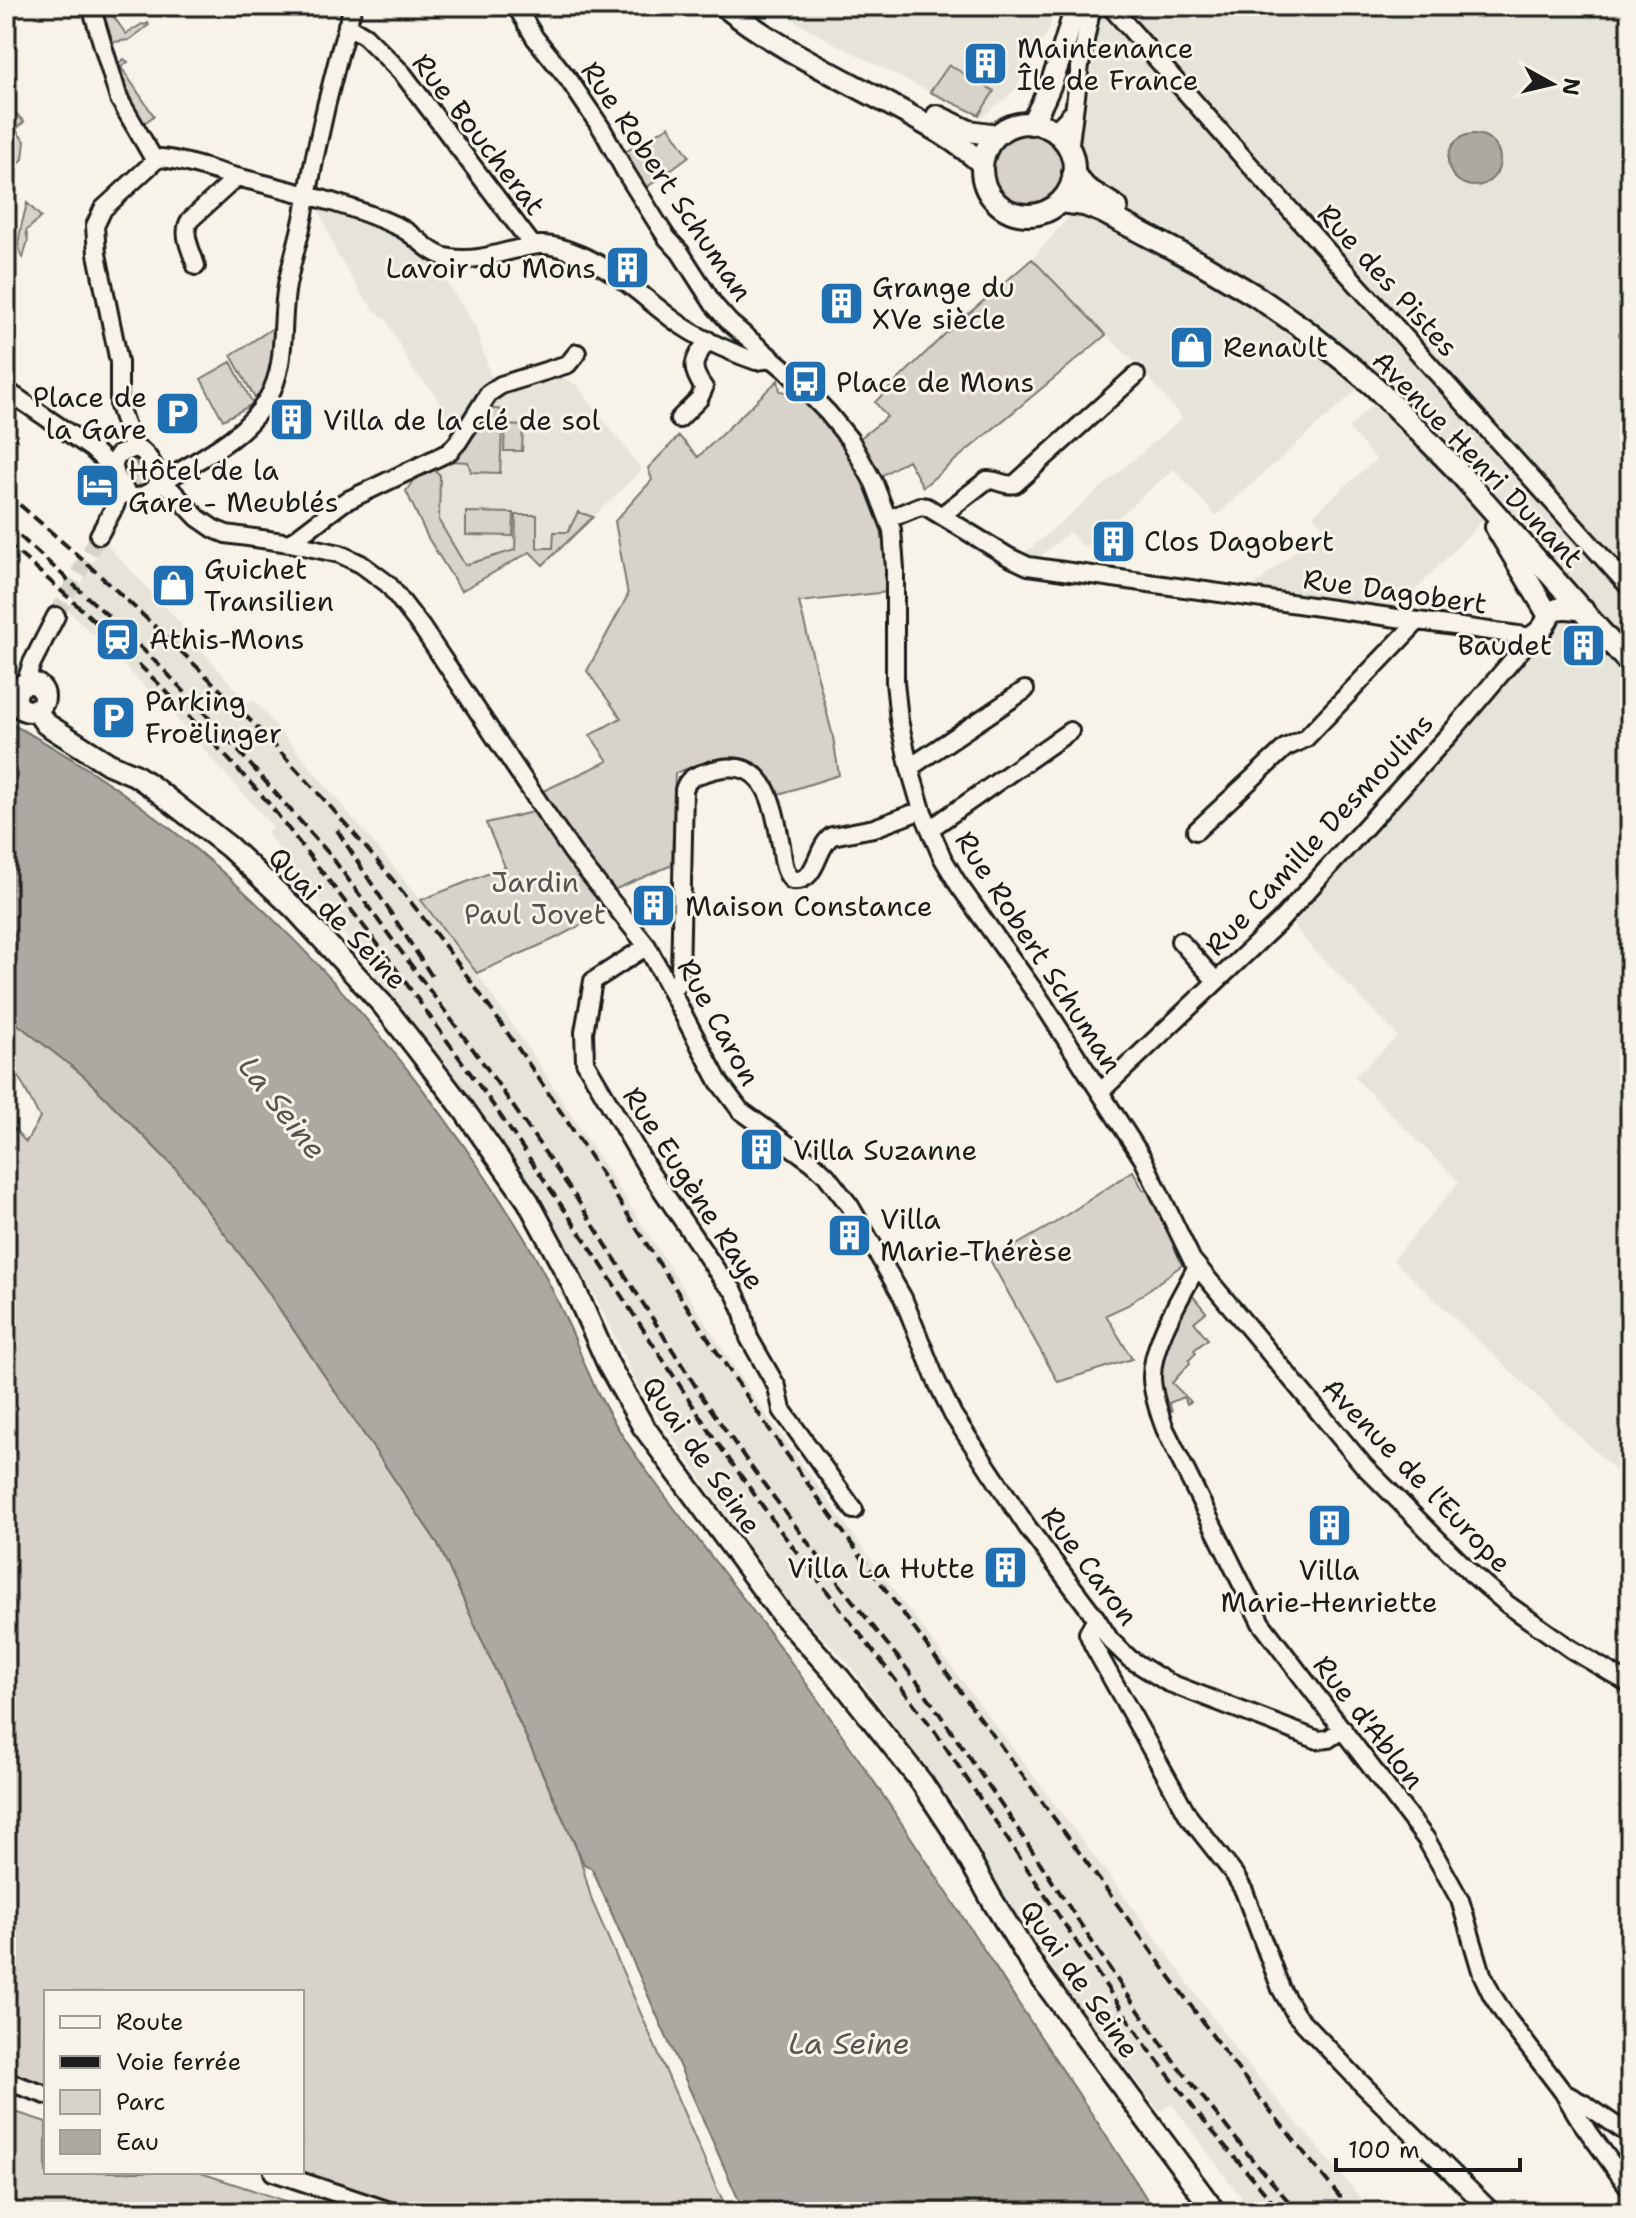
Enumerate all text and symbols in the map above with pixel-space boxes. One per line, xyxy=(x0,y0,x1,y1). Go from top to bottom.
place label: Maintenance Île de France xyxy=(1017,29,1199,99)
building icon: Maintenance Île de France xyxy=(962,40,1010,88)
north arrow xyxy=(1512,44,1592,124)
street label: Rue Boucherat xyxy=(404,45,554,223)
street label: Rue Robert Schuman xyxy=(572,54,762,308)
text: N xyxy=(1556,76,1587,97)
street label: Rue des Pistes xyxy=(1309,195,1467,365)
building icon: Lavoir du Mons xyxy=(603,244,651,292)
place label: Lavoir du Mons xyxy=(386,249,596,287)
place label: Grange du XVe siècle xyxy=(872,268,1015,338)
building icon: Grange du XVe siècle xyxy=(817,279,865,327)
shop icon: Renault xyxy=(1168,323,1216,371)
place label: Renault xyxy=(1223,328,1328,366)
street label: Avenue Henri Dunant xyxy=(1364,342,1592,576)
bus stop icon: Place de Mons xyxy=(781,358,829,406)
place label: Place de Mons xyxy=(836,363,1034,401)
place label: Place de la Gare xyxy=(33,378,147,448)
parking icon: Place de la Gare xyxy=(154,389,202,437)
building icon: Villa de la clé de sol xyxy=(268,396,316,444)
place label: Villa de la clé de sol xyxy=(323,401,601,439)
place label: Hôtel de la Gare - Meublés xyxy=(128,451,339,521)
hotel icon: Hôtel de la Gare - Meublés xyxy=(73,462,121,510)
building icon: Clos Dagobert xyxy=(1089,517,1137,565)
place label: Clos Dagobert xyxy=(1144,522,1334,560)
place label: Guichet Transilien xyxy=(204,550,334,620)
street label: Rue Dagobert xyxy=(1301,559,1489,623)
shop icon: Guichet Transilien xyxy=(149,561,197,609)
station icon: Athis-Mons xyxy=(94,615,142,663)
place label: Athis-Mons xyxy=(149,620,305,658)
building icon: Baudet xyxy=(1559,621,1607,669)
place label: Baudet xyxy=(1457,626,1552,664)
place label: Parking Froëlinger xyxy=(145,682,282,752)
parking icon: Parking Froëlinger xyxy=(90,693,138,741)
street label: Rue Camille Desmoulins xyxy=(1196,704,1442,964)
street label: Rue Robert Schuman xyxy=(946,824,1132,1080)
street label: Quai de Seine xyxy=(260,838,416,998)
park label: Jardin Paul Jovet xyxy=(464,863,606,933)
building icon: Maison Constance xyxy=(630,882,678,930)
place label: Maison Constance xyxy=(685,887,933,925)
street label: Rue Caron xyxy=(669,952,769,1092)
water label: La Seine xyxy=(229,1047,336,1168)
street label: Rue Eugène Raye xyxy=(614,1079,774,1297)
building icon: Villa Suzanne xyxy=(738,1126,786,1174)
place label: Villa Suzanne xyxy=(793,1131,977,1169)
place label: Villa Marie-Thérèse xyxy=(880,1200,1072,1270)
building icon: Villa Marie-Thérèse xyxy=(825,1211,873,1259)
street label: Quai de Seine xyxy=(633,1368,771,1542)
street label: Avenue de l'Europe xyxy=(1314,1369,1520,1581)
street label: Rue Caron xyxy=(1033,1499,1147,1633)
building icon: Villa Marie-Henriette xyxy=(1305,1501,1353,1549)
building icon: Villa La Hutte xyxy=(982,1544,1030,1592)
place label: Villa La Hutte xyxy=(787,1549,975,1587)
place label: Villa Marie-Henriette xyxy=(1220,1551,1438,1621)
street label: Rue d'Ablon xyxy=(1305,1647,1433,1797)
street label: Quai de Seine xyxy=(1011,1892,1149,2066)
legend xyxy=(44,1990,304,2174)
text: Route xyxy=(116,2006,184,2038)
water label: La Seine xyxy=(788,2023,910,2064)
text: Voie ferrée xyxy=(116,2046,241,2078)
text: Parc xyxy=(116,2086,165,2118)
scale bar xyxy=(1336,2122,1520,2172)
text: Eau xyxy=(116,2126,159,2158)
text: 100 m xyxy=(1348,2134,1420,2166)

